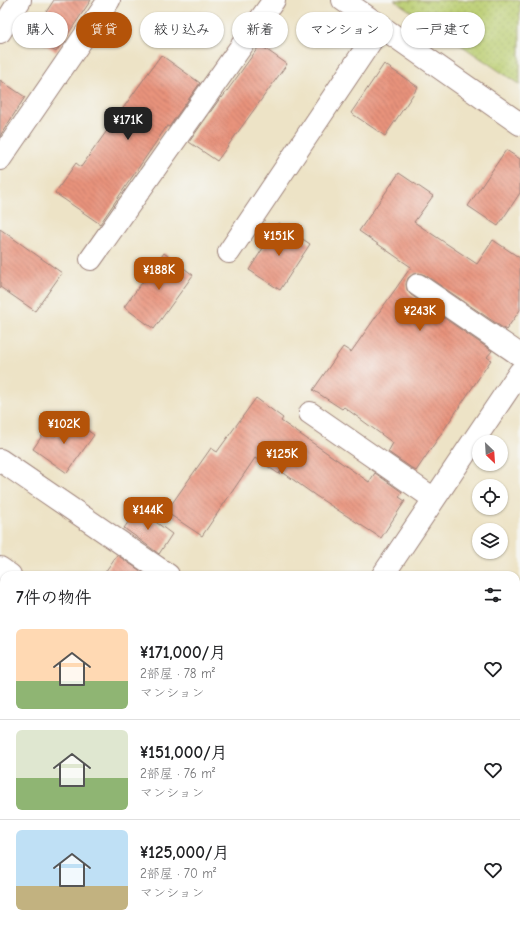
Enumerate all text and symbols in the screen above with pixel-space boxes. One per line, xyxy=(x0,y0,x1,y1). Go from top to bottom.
chip: 購入 xyxy=(12,12,68,48)
chip: 賃貸 xyxy=(76,12,132,48)
chip: 絞り込み xyxy=(140,12,224,48)
chip: 新着 xyxy=(232,12,288,48)
chip: マンション xyxy=(296,12,393,48)
chip: 一戸建て xyxy=(401,12,485,48)
pin: ¥171K xyxy=(100,107,156,141)
text: ¥171K xyxy=(113,112,143,127)
pin: ¥151K xyxy=(251,223,307,257)
text: ¥151K xyxy=(264,228,294,243)
pin: ¥188K xyxy=(131,257,187,291)
text: ¥188K xyxy=(143,262,175,277)
pin: ¥243K xyxy=(392,298,448,332)
text: ¥243K xyxy=(404,303,436,318)
pin: ¥102K xyxy=(36,411,92,445)
text: ¥102K xyxy=(48,416,80,431)
north arrow xyxy=(472,435,508,471)
map controls xyxy=(472,435,508,559)
pin: ¥125K xyxy=(254,441,310,475)
text: ¥125K xyxy=(266,446,298,461)
button: locate xyxy=(472,479,508,515)
pin: ¥144K xyxy=(120,497,176,531)
text: ¥144K xyxy=(133,502,163,517)
button: layers xyxy=(472,523,508,559)
icon: filters xyxy=(482,584,504,606)
text: 7件の物件 xyxy=(16,588,92,607)
text: ¥171,000/月 xyxy=(140,643,226,662)
icon: home xyxy=(48,645,96,693)
icon: heart xyxy=(482,658,504,680)
text: 2部屋 · 78 m² xyxy=(140,666,215,681)
text: マンション xyxy=(140,685,204,700)
text: ¥151,000/月 xyxy=(140,743,228,762)
icon: home xyxy=(48,746,96,794)
icon: heart xyxy=(482,759,504,781)
text: 2部屋 · 76 m² xyxy=(140,766,215,781)
text: マンション xyxy=(140,785,204,800)
text: ¥125,000/月 xyxy=(140,843,229,862)
icon: home xyxy=(48,846,96,894)
icon: heart xyxy=(482,859,504,881)
text: 2部屋 · 70 m² xyxy=(140,866,216,881)
text: マンション xyxy=(140,885,204,900)

